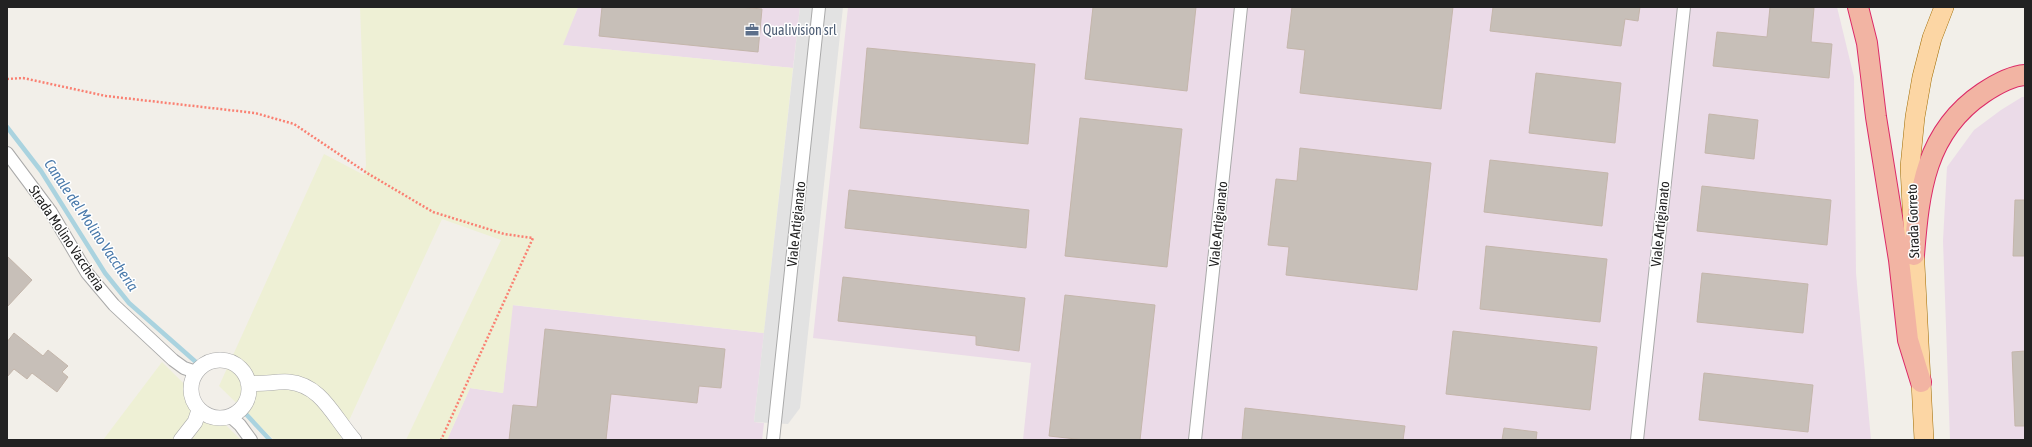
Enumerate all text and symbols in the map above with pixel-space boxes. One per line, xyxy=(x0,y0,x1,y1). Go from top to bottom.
office icon: Qualivision srl xyxy=(744,22,760,38)
place label: Qualivision srl xyxy=(763,22,837,38)
water label: Canale del Molino Vaccheria xyxy=(41,156,142,294)
street label: Viale Artigianato xyxy=(784,180,808,268)
street label: Viale Artigianato xyxy=(1206,180,1230,268)
street label: Viale Artigianato xyxy=(1648,180,1672,268)
street label: Strada Molino Vaccheria xyxy=(26,182,108,294)
street label: Strada Gorreto xyxy=(1904,184,1922,258)

